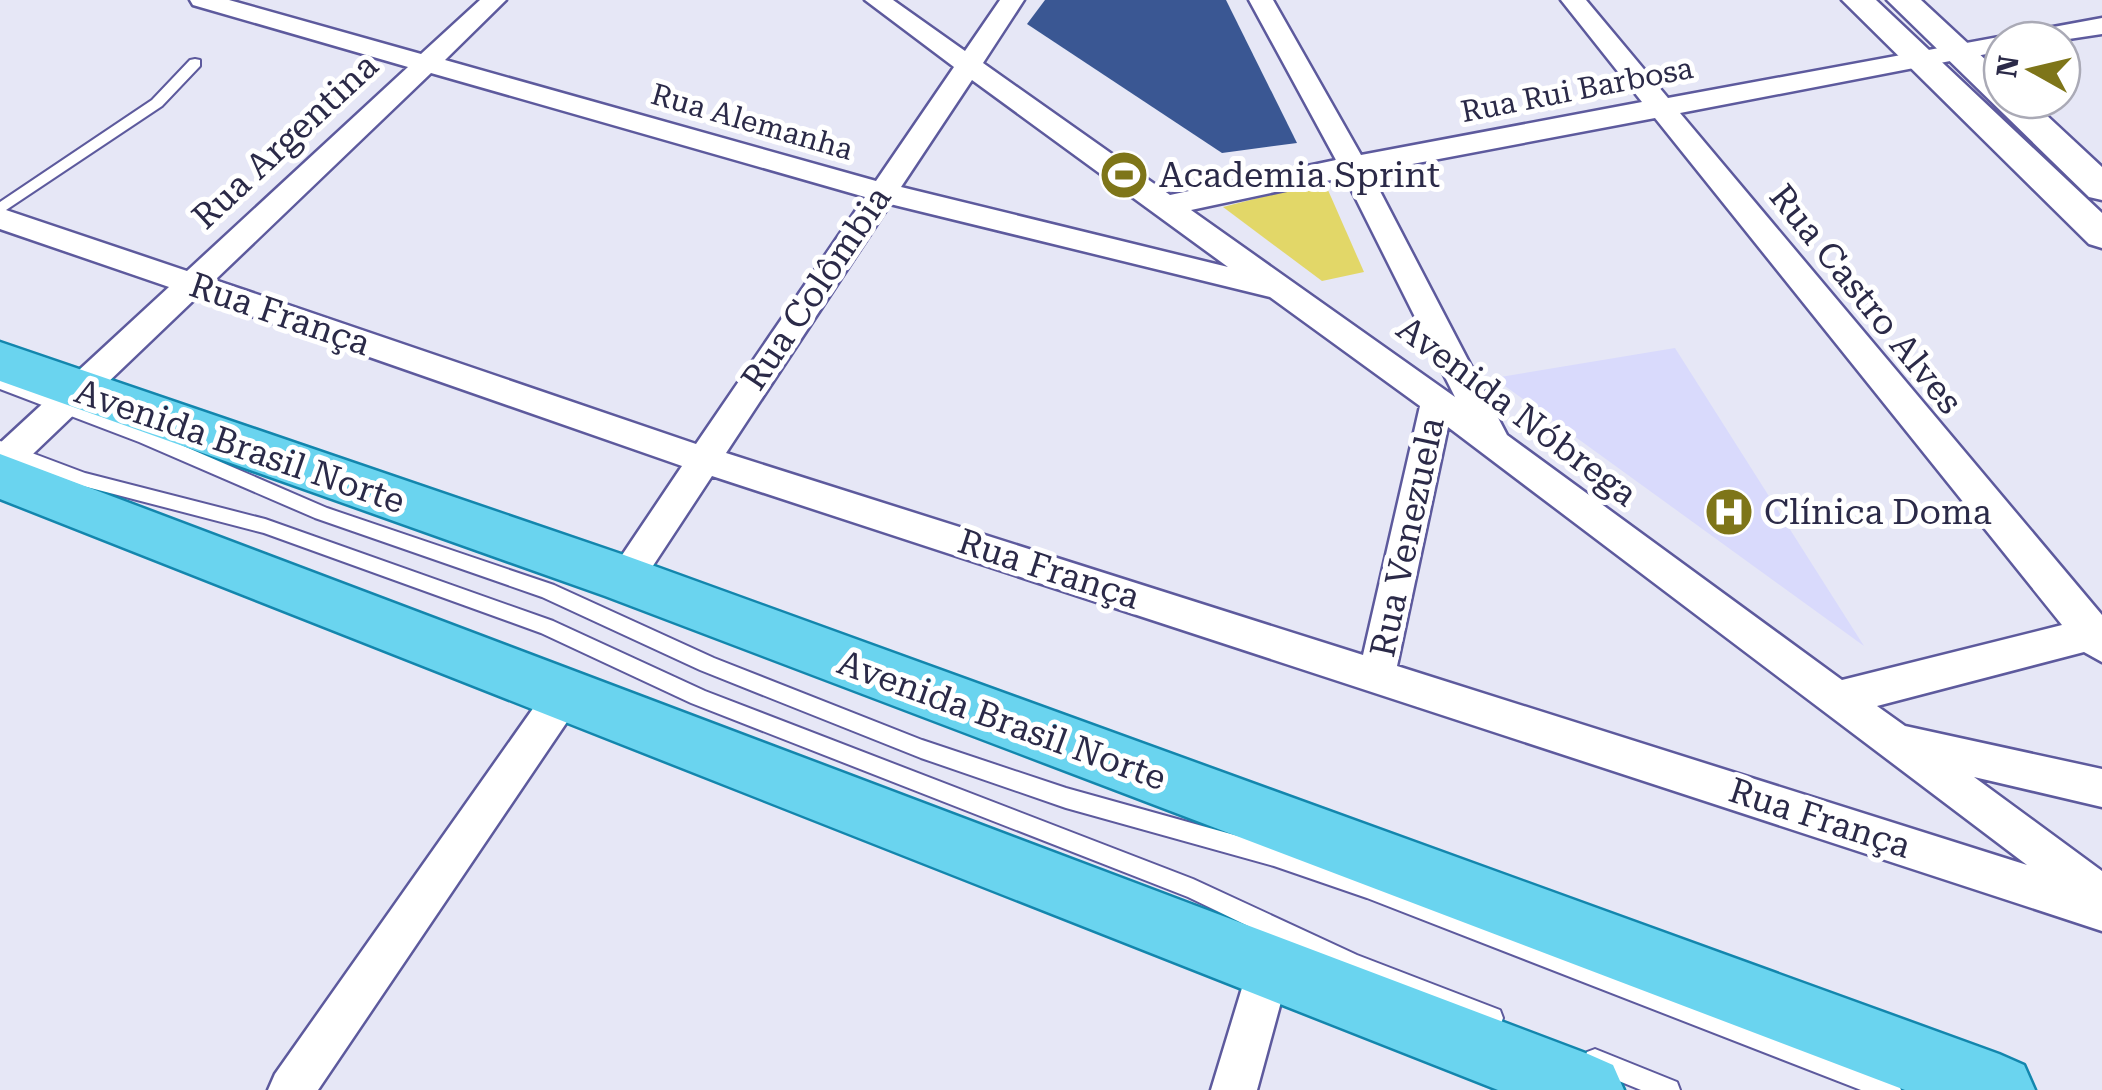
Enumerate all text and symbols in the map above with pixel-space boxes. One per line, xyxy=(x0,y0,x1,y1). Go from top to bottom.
north arrow xyxy=(1982,20,2082,120)
street label: Rua Argentina xyxy=(184,45,386,238)
street label: Rua Rui Barbosa xyxy=(1458,50,1696,129)
text: N xyxy=(1990,54,2026,80)
street label: Rua Alemanha xyxy=(647,76,857,167)
sports icon: Academia Sprint xyxy=(1098,149,1150,201)
place label: Academia Sprint xyxy=(1159,155,1440,196)
street label: Rua Castro Alves xyxy=(1761,177,1970,422)
street label: Rua Colômbia xyxy=(733,179,900,398)
street label: Rua França xyxy=(184,264,375,364)
street label: Avenida Nóbrega xyxy=(1389,308,1645,515)
street label: Avenida Brasil Norte xyxy=(70,371,410,522)
street label: Rua Venezuela xyxy=(1362,414,1453,661)
hospital icon: Clínica Doma xyxy=(1703,486,1755,538)
place label: Clínica Doma xyxy=(1764,492,1992,533)
street label: Rua França xyxy=(953,521,1145,618)
street label: Avenida Brasil Norte xyxy=(832,642,1171,799)
street label: Rua França xyxy=(1724,770,1916,867)

